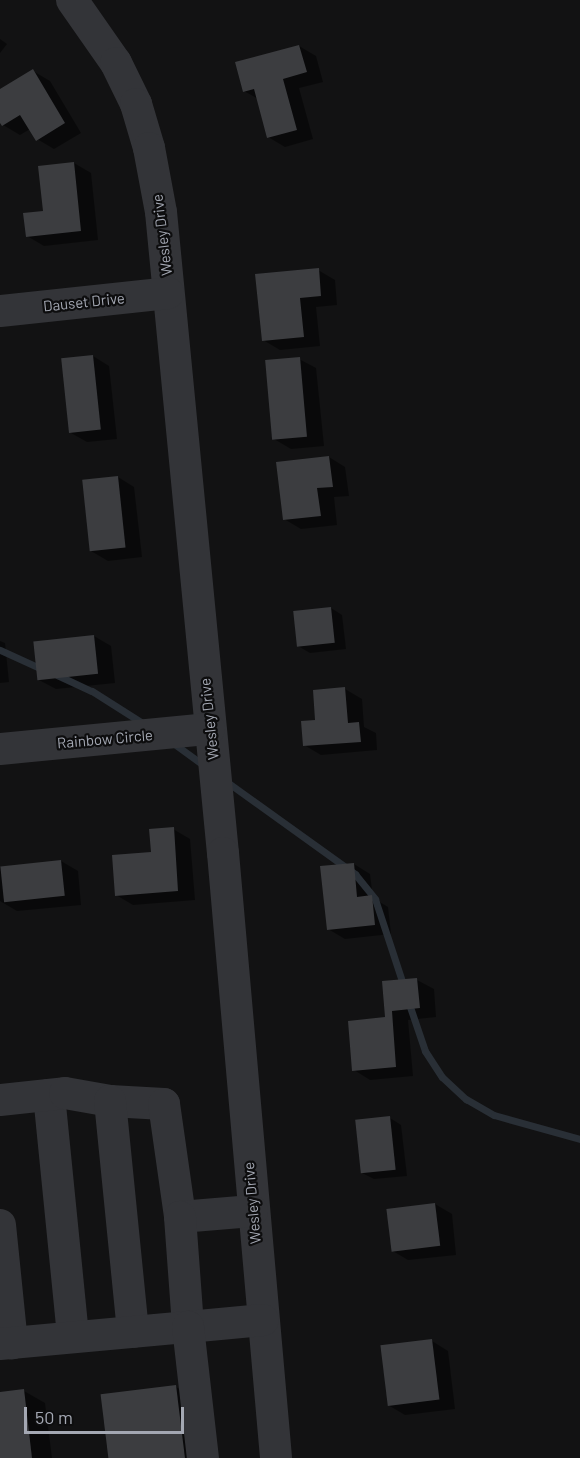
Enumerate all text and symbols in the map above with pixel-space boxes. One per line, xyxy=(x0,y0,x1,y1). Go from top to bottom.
street label: Wesley Drive xyxy=(148,193,176,277)
street label: Dauset Drive xyxy=(42,289,126,315)
street label: Wesley Drive xyxy=(196,677,222,761)
street label: Rainbow Circle xyxy=(56,726,154,752)
street label: Wesley Drive xyxy=(239,1161,265,1245)
scale bar xyxy=(27,1395,188,1433)
text: 50 m xyxy=(35,1406,73,1428)

